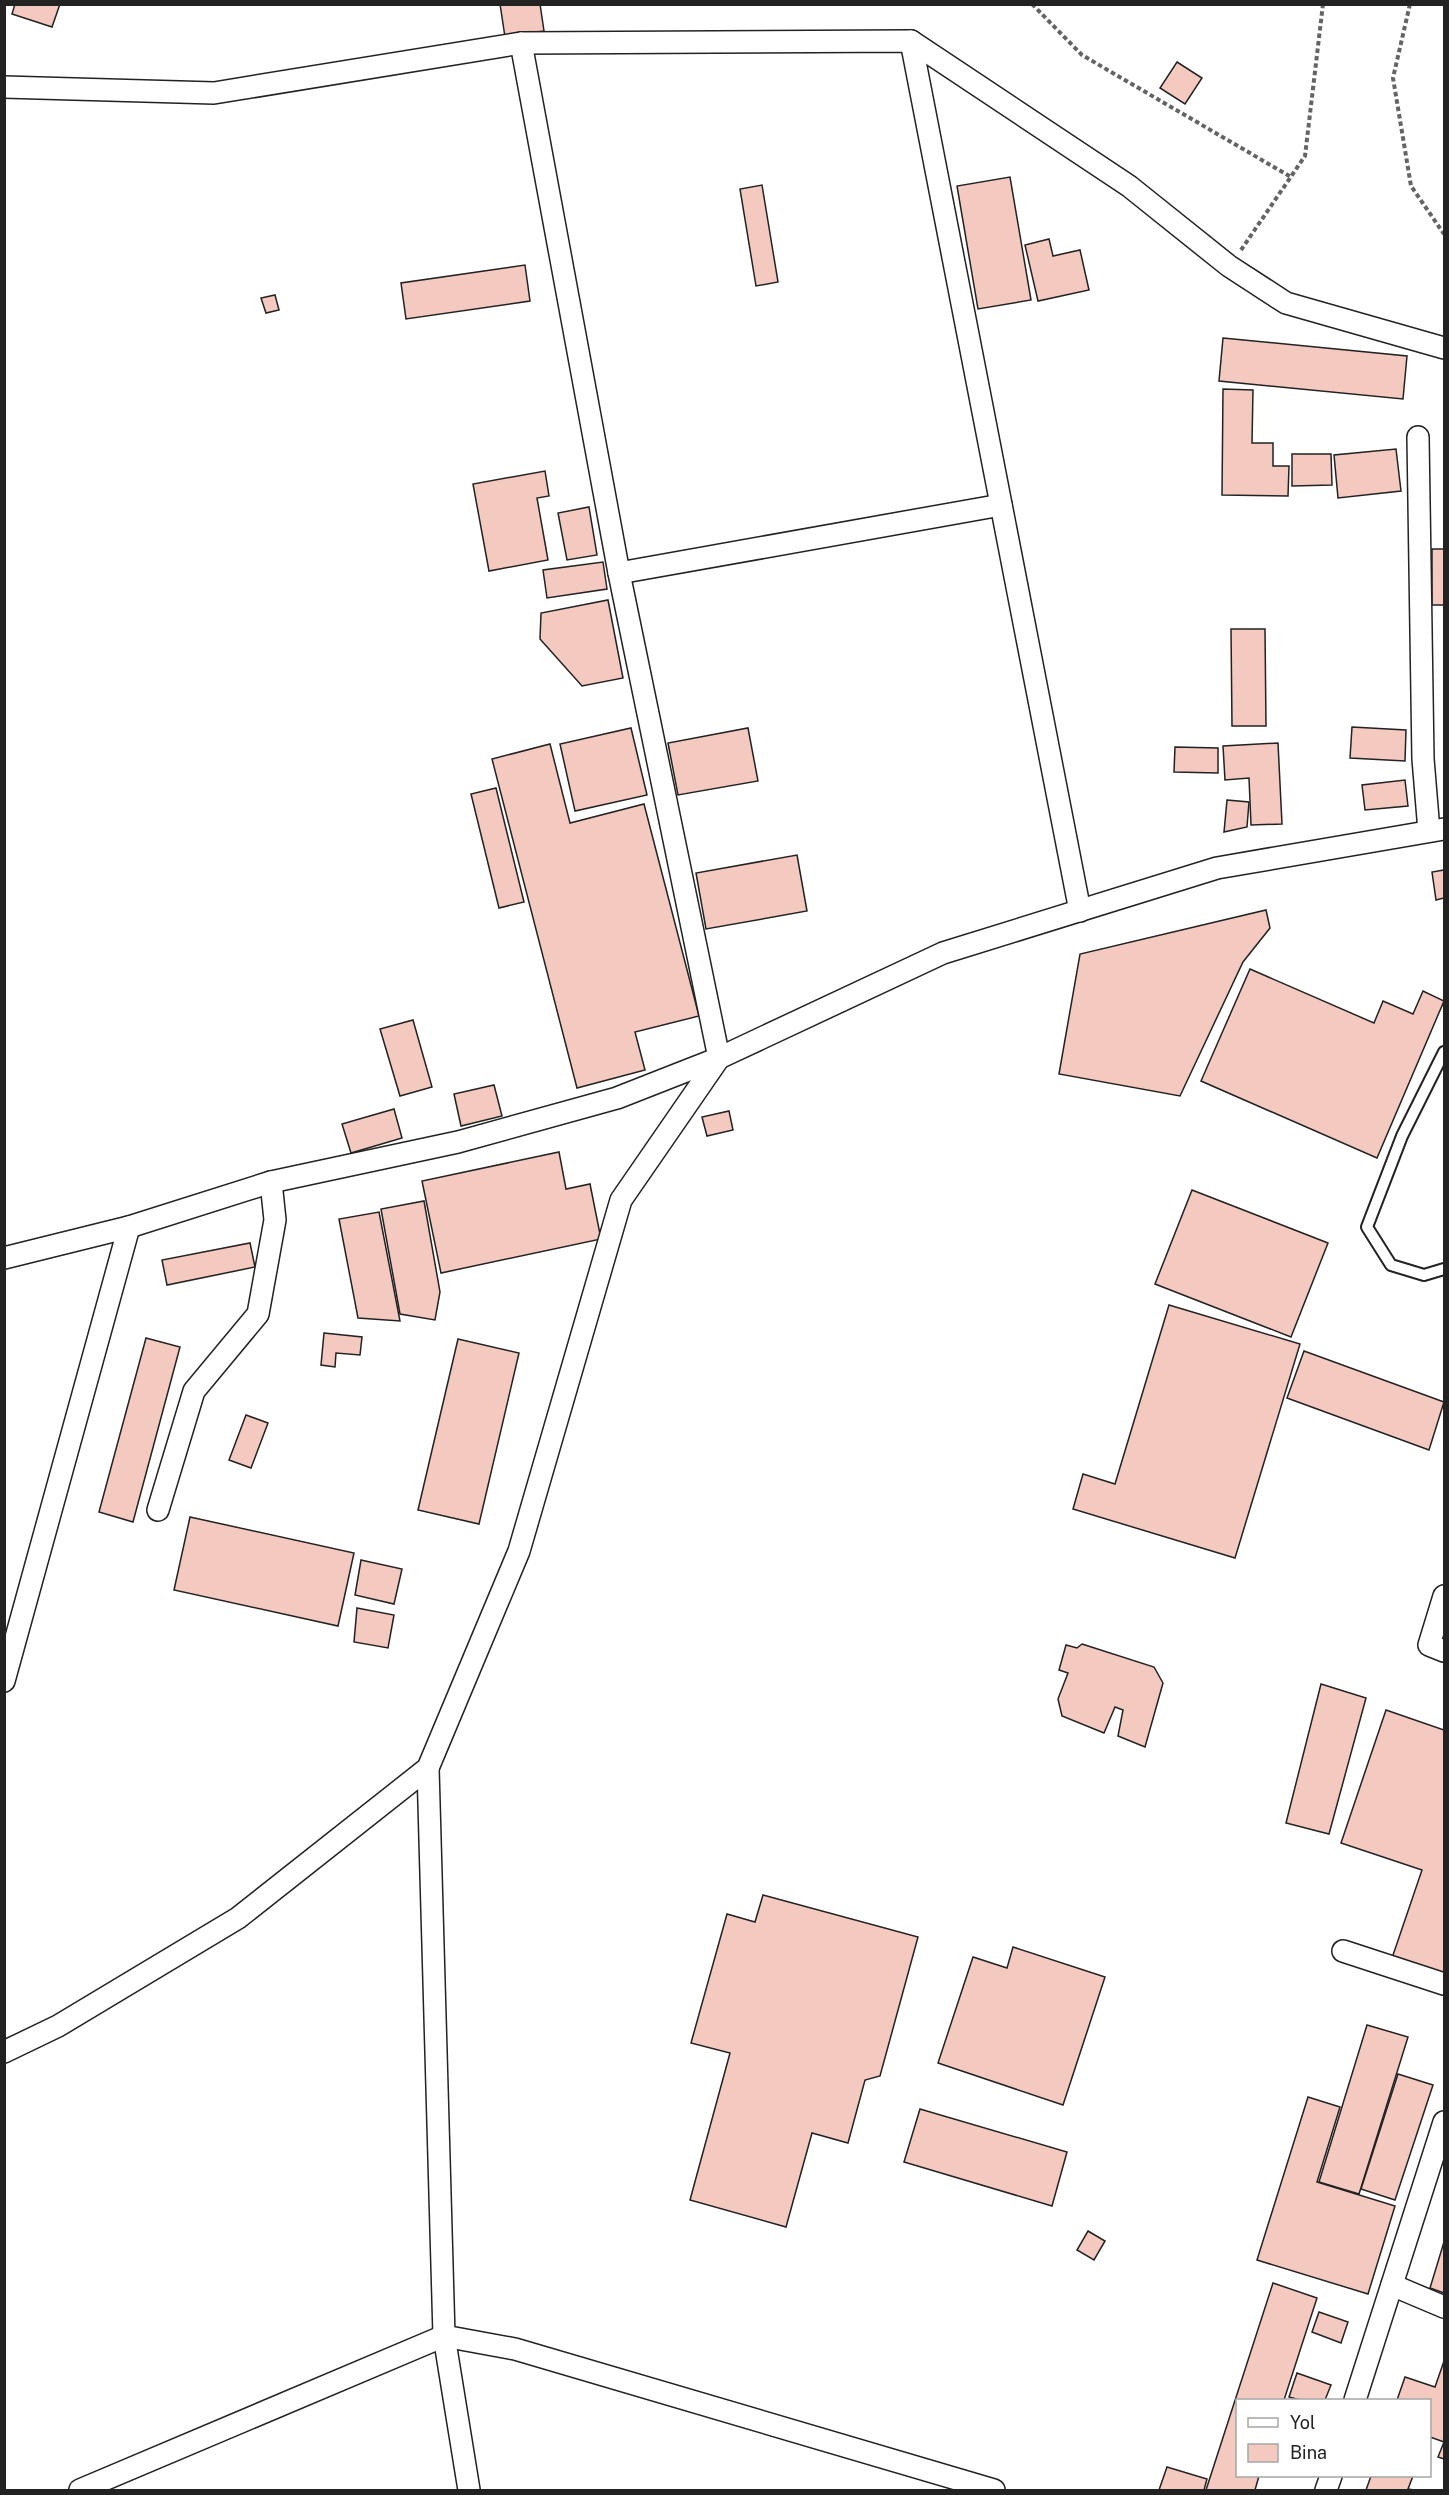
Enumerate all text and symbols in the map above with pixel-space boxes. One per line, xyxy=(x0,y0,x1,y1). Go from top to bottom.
legend xyxy=(1236,2399,1431,2477)
text: Yol xyxy=(1290,2412,1315,2433)
text: Bina xyxy=(1290,2442,1327,2463)

